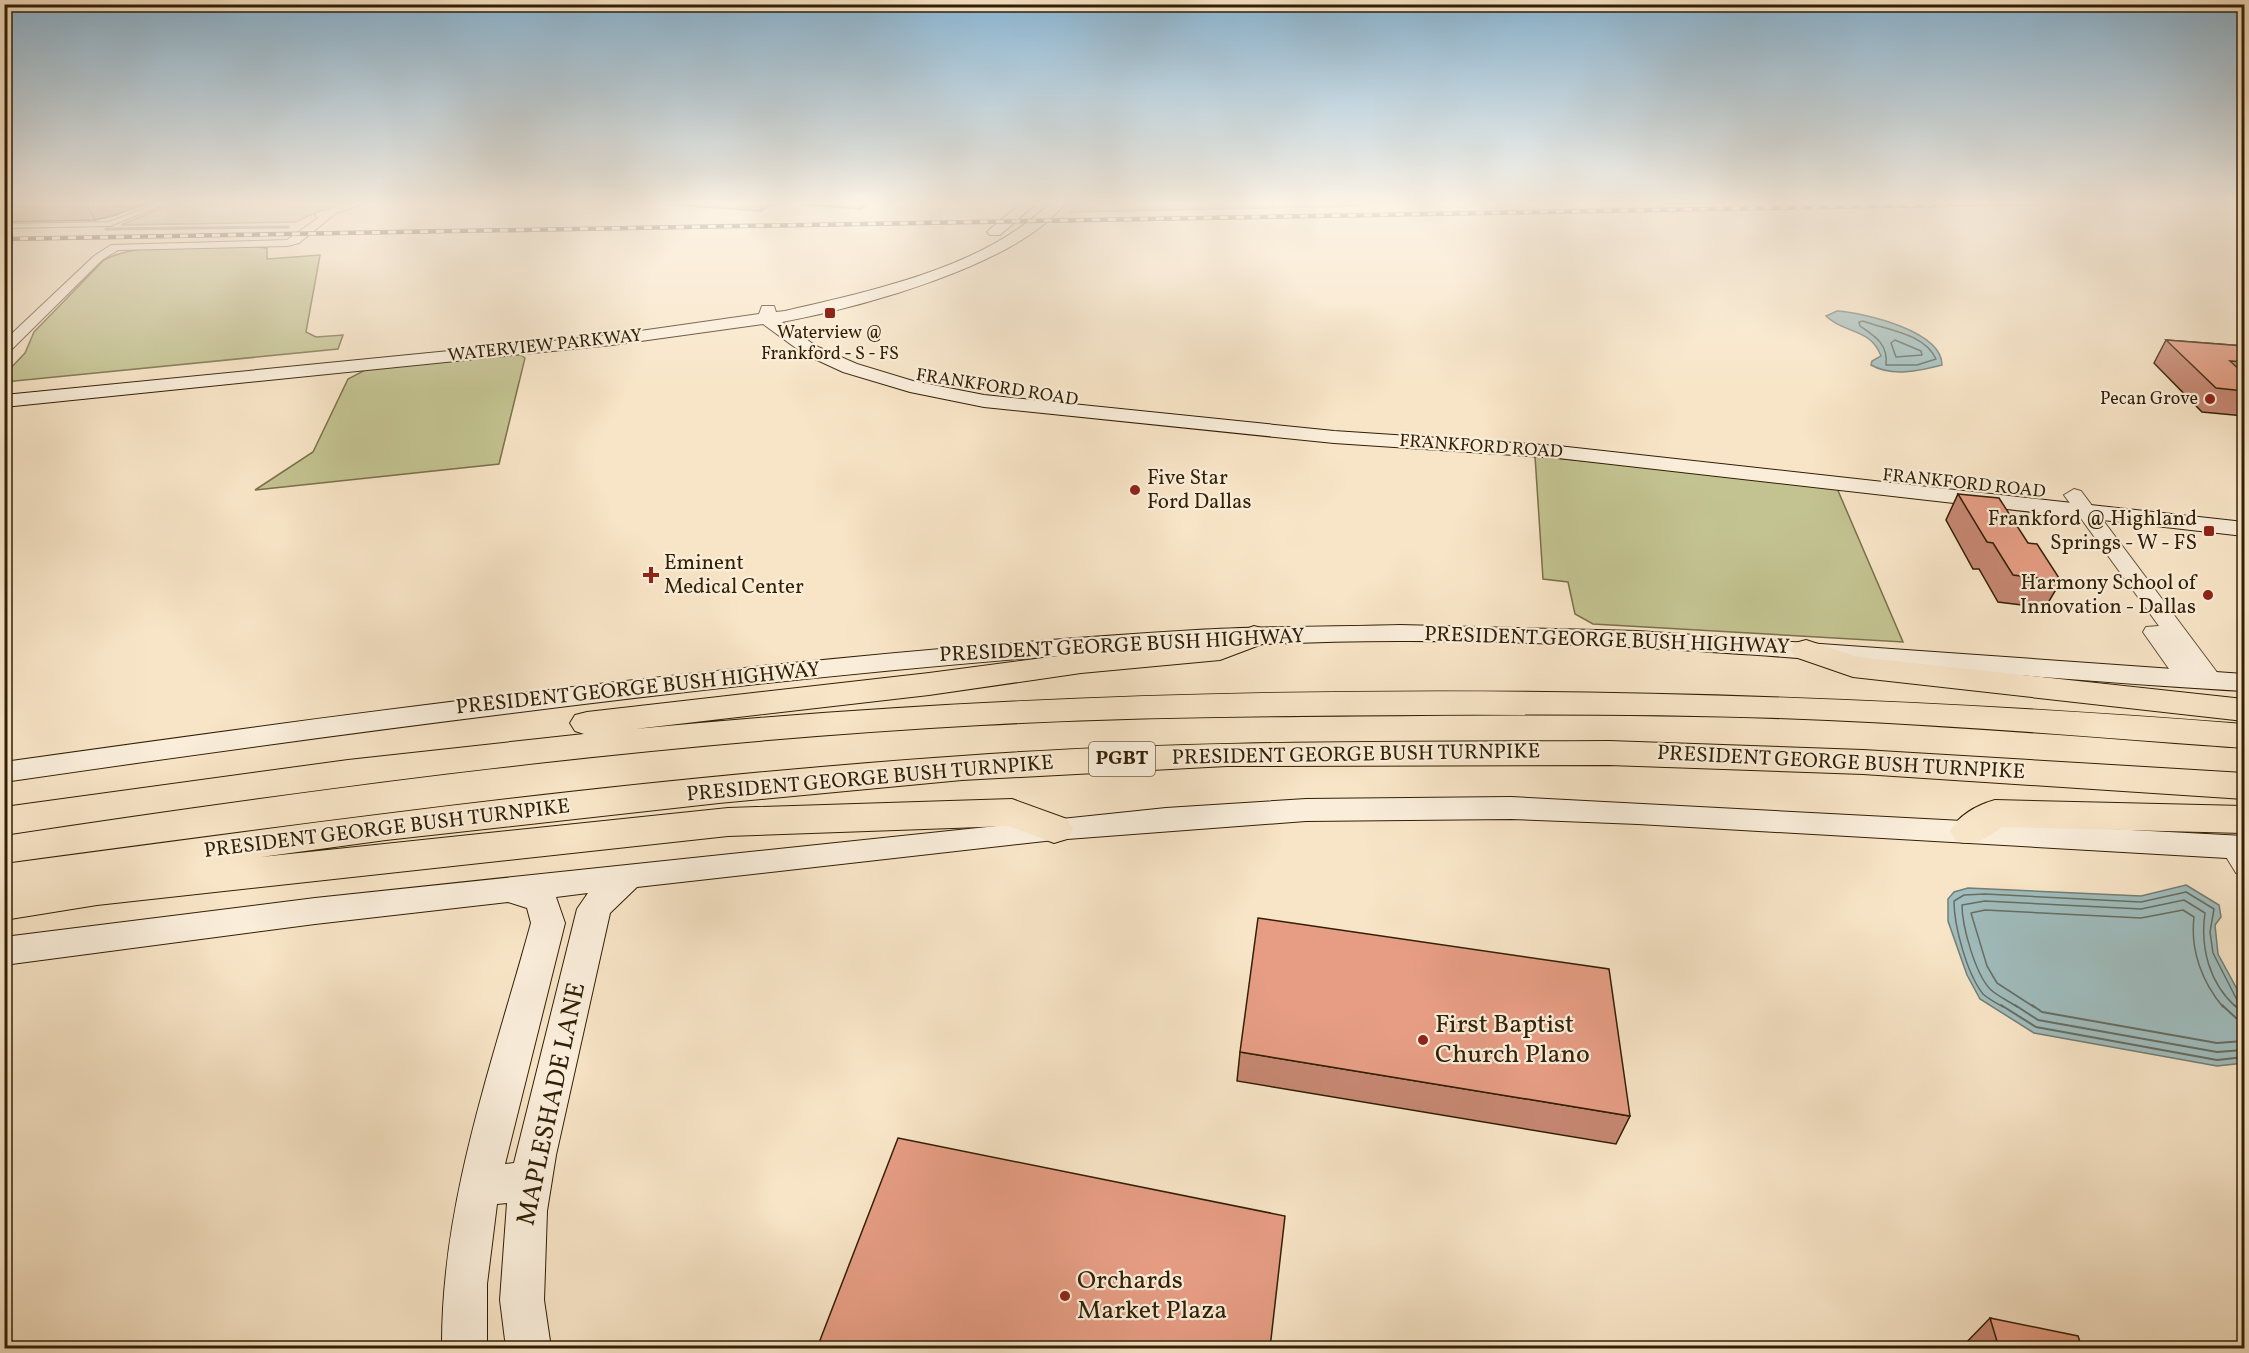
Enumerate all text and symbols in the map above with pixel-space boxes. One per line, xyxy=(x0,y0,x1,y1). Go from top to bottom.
marker: Waterview @ Frankford - S - FS xyxy=(823,306,837,320)
place label: Waterview @ Frankford - S - FS xyxy=(761,321,899,367)
street label: WATERVIEW PARKWAY xyxy=(447,323,643,369)
street label: FRANKFORD ROAD xyxy=(914,363,1080,413)
place label: Pecan Grove xyxy=(2100,387,2198,412)
marker: Pecan Grove xyxy=(2203,392,2217,406)
street label: FRANKFORD ROAD xyxy=(1398,429,1564,465)
street label: FRANKFORD ROAD xyxy=(1881,463,2047,505)
place label: Five Star Ford Dallas xyxy=(1147,464,1252,517)
marker: Five Star Ford Dallas xyxy=(1128,483,1142,497)
place label: Frankford @ Highland Springs - W - FS xyxy=(1988,505,2197,558)
marker: Frankford @ Highland Springs - W - FS xyxy=(2202,524,2216,538)
place label: Eminent Medical Center xyxy=(664,549,804,602)
marker: Eminent Medical Center xyxy=(642,566,660,584)
place label: Harmony School of Innovation - Dallas xyxy=(2020,569,2198,622)
marker: Harmony School of Innovation - Dallas xyxy=(2201,588,2215,602)
street label: PRESIDENT GEORGE BUSH HIGHWAY xyxy=(1424,620,1790,662)
street label: PRESIDENT GEORGE BUSH HIGHWAY xyxy=(938,622,1306,670)
street label: PRESIDENT GEORGE BUSH HIGHWAY xyxy=(454,655,822,723)
street label: PRESIDENT GEORGE BUSH TURNPIKE xyxy=(1171,737,1541,773)
street label: PRESIDENT GEORGE BUSH TURNPIKE xyxy=(1656,739,2026,787)
road number: PGBT xyxy=(1089,742,1155,776)
street label: PRESIDENT GEORGE BUSH TURNPIKE xyxy=(685,748,1055,810)
street label: PRESIDENT GEORGE BUSH TURNPIKE xyxy=(202,792,572,866)
street label: MAPLESHADE LANE xyxy=(509,979,595,1229)
place label: First Baptist Church Plano xyxy=(1435,1007,1590,1073)
marker: First Baptist Church Plano xyxy=(1416,1033,1430,1047)
place label: Orchards Market Plaza xyxy=(1077,1263,1227,1329)
marker: Orchards Market Plaza xyxy=(1058,1289,1072,1303)

